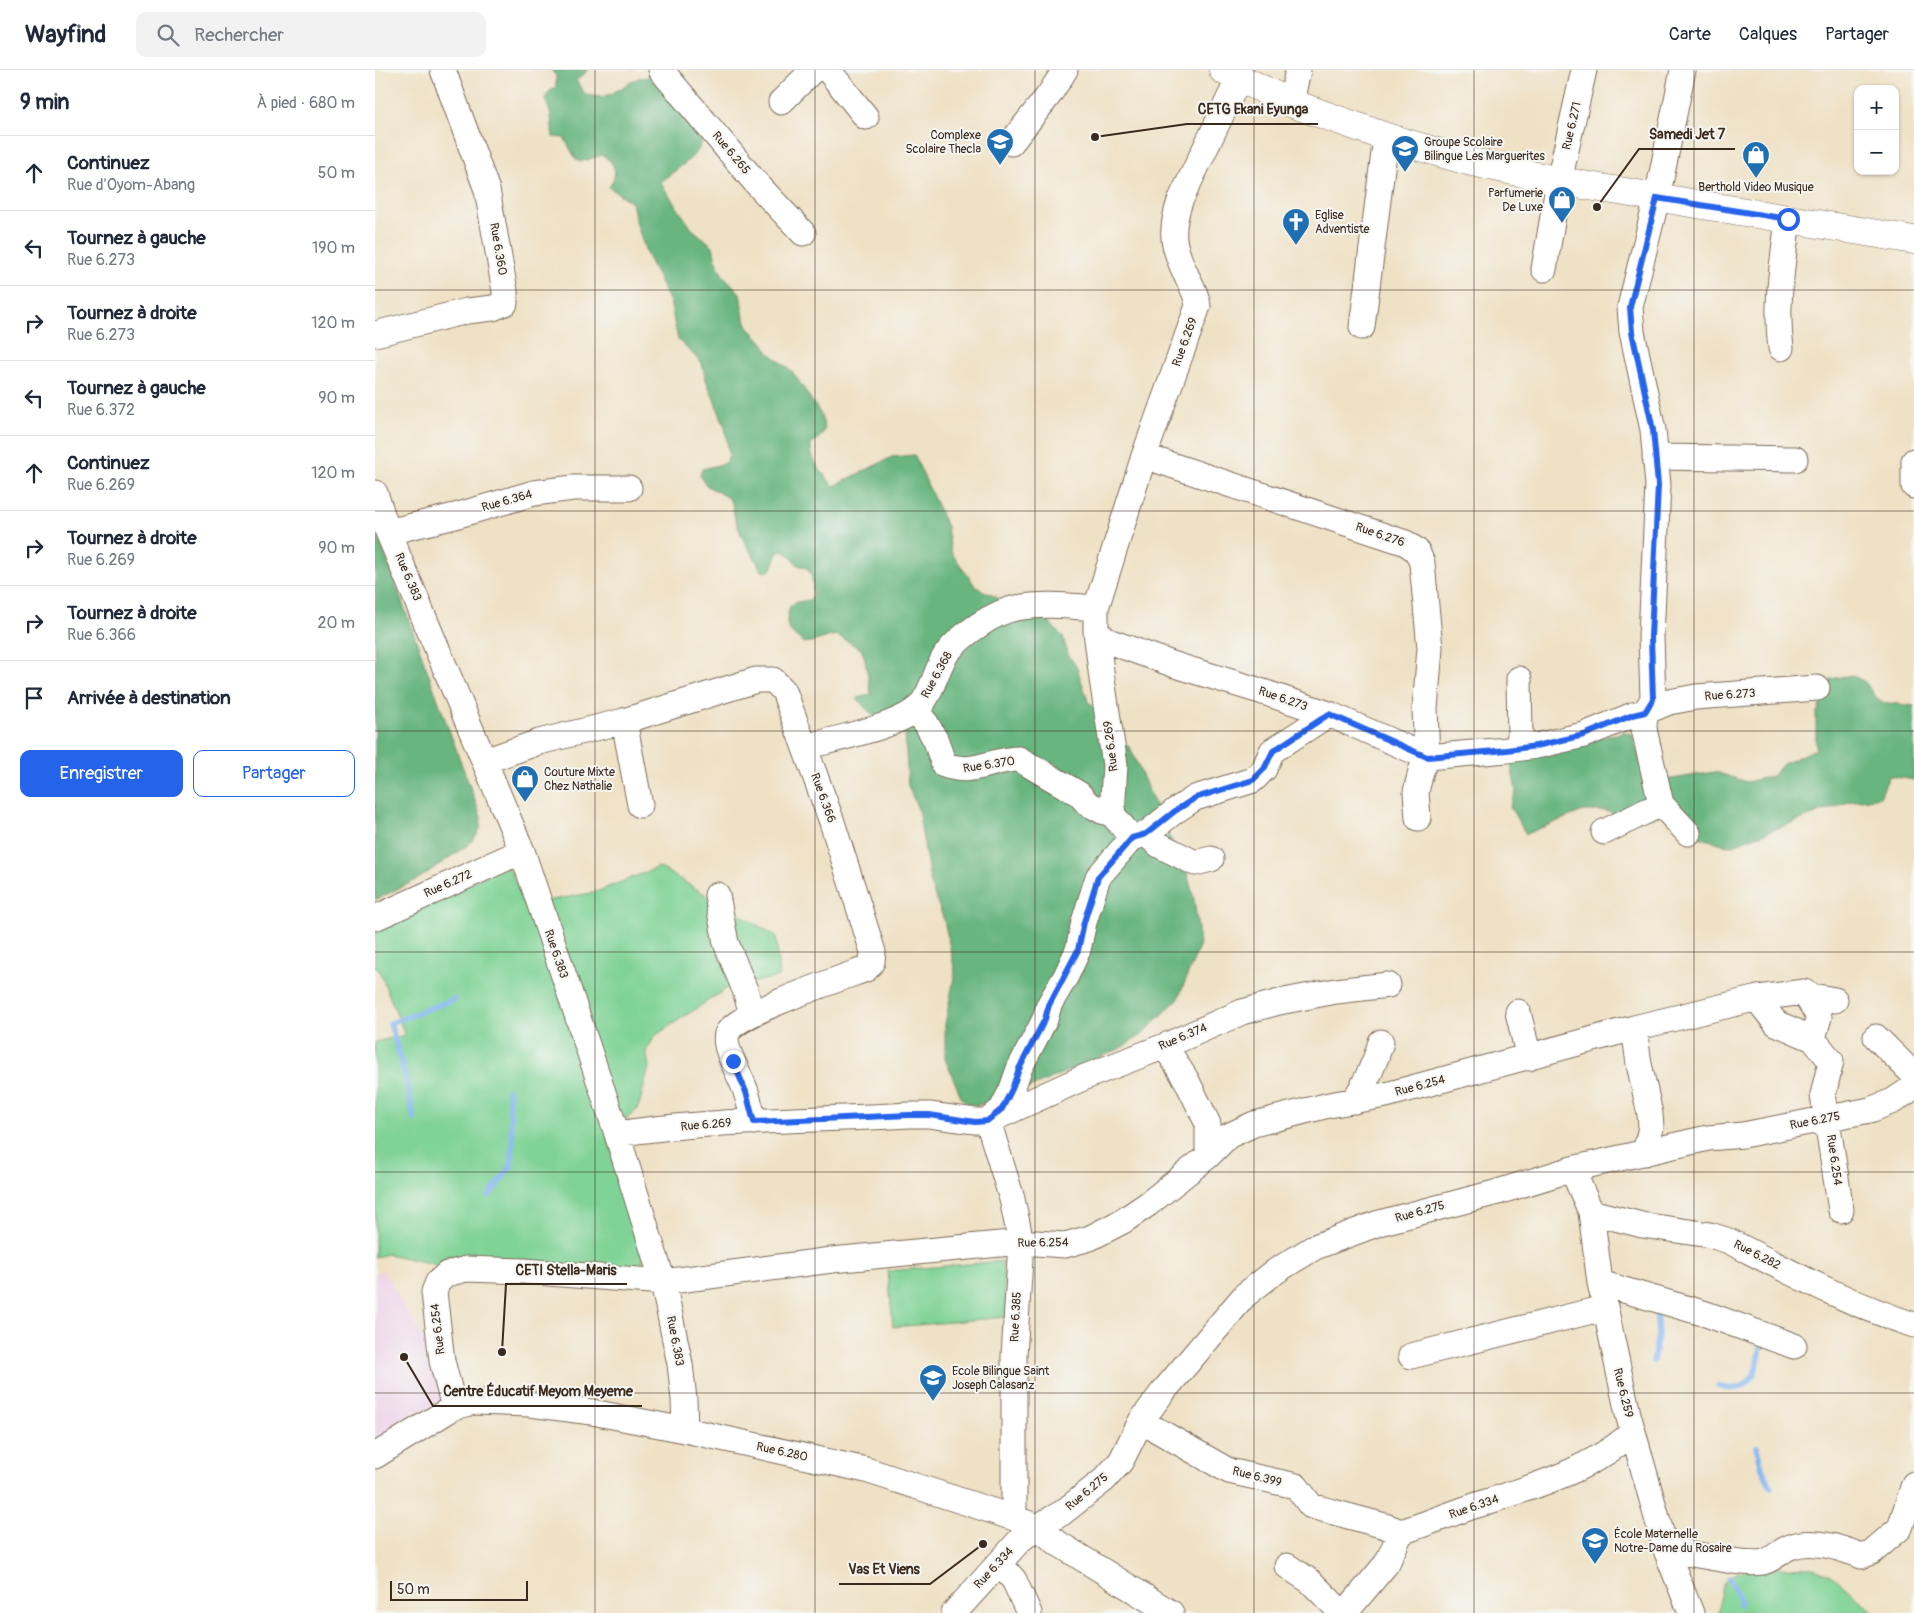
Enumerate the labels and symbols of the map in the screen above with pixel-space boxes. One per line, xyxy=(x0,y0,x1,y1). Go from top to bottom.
callout: CETG Ekani Eyunga xyxy=(1187,95,1318,124)
text: CETG Ekani Eyunga xyxy=(1198,101,1309,118)
street label: Rue 6.271 xyxy=(1559,101,1585,151)
callout: Samedi Jet 7 xyxy=(1639,120,1735,149)
text: Samedi Jet 7 xyxy=(1649,126,1726,143)
school or university icon: Complexe Scolaire Thecla xyxy=(985,127,1015,166)
place label: Complexe Scolaire Thecla xyxy=(906,128,981,157)
street label: Rue 6.265 xyxy=(709,129,753,177)
school or university icon: Groupe Scolaire Bilingue Les Marguerites xyxy=(1390,134,1420,173)
place label: Groupe Scolaire Bilingue Les Marguerites xyxy=(1424,135,1546,164)
shop icon: Berthold Video Musique xyxy=(1741,140,1771,179)
place label: Berthold Video Musique xyxy=(1698,180,1814,195)
shop icon: Parfumerie De Luxe xyxy=(1547,185,1577,224)
place label: Parfumerie De Luxe xyxy=(1488,186,1543,215)
church icon: Eglise Adventiste xyxy=(1281,207,1311,246)
place label: Eglise Adventiste xyxy=(1315,208,1370,237)
route start xyxy=(1777,208,1800,231)
street label: Rue 6.360 xyxy=(486,222,510,276)
street label: Rue 6.269 xyxy=(1169,315,1201,369)
street label: Rue 6.364 xyxy=(480,487,534,515)
street label: Rue 6.276 xyxy=(1353,520,1407,550)
street label: Rue 6.383 xyxy=(391,551,425,603)
street label: Rue 6.368 xyxy=(918,649,956,701)
street label: Rue 6.273 xyxy=(1257,684,1310,714)
street label: Rue 6.273 xyxy=(1704,686,1756,704)
street label: Rue 6.269 xyxy=(1100,720,1122,772)
street label: Rue 6.370 xyxy=(962,753,1016,777)
shop icon: Couture Mixte Chez Nathalie xyxy=(510,764,540,803)
place label: Couture Mixte Chez Nathalie xyxy=(544,765,615,794)
street label: Rue 6.366 xyxy=(807,771,839,825)
street label: Rue 6.272 xyxy=(422,867,475,901)
street label: Rue 6.383 xyxy=(541,928,571,981)
street label: Rue 6.374 xyxy=(1157,1020,1209,1054)
route end xyxy=(722,1050,745,1073)
street label: Rue 6.254 xyxy=(1393,1072,1447,1100)
street label: Rue 6.275 xyxy=(1789,1109,1841,1133)
street label: Rue 6.269 xyxy=(680,1115,732,1135)
street label: Rue 6.254 xyxy=(1823,1134,1845,1186)
street label: Rue 6.275 xyxy=(1394,1198,1446,1226)
street label: Rue 6.254 xyxy=(1017,1235,1069,1251)
street label: Rue 6.282 xyxy=(1731,1237,1783,1273)
callout: CETI Stella-Maris xyxy=(506,1255,627,1284)
text: CETI Stella-Maris xyxy=(516,1262,617,1279)
street label: Rue 6.385 xyxy=(1007,1291,1025,1343)
street label: Rue 6.254 xyxy=(427,1303,449,1355)
street label: Rue 6.383 xyxy=(663,1315,687,1368)
school or university icon: Ecole Bilingue Saint Joseph Calasanz xyxy=(918,1363,948,1402)
place label: Ecole Bilingue Saint Joseph Calasanz xyxy=(952,1364,1050,1393)
street label: Rue 6.259 xyxy=(1610,1367,1636,1419)
callout: Centre Éducatif Meyom Meyeme xyxy=(433,1377,642,1406)
text: Centre Éducatif Meyom Meyeme xyxy=(443,1382,634,1400)
street label: Rue 6.280 xyxy=(755,1439,809,1465)
street label: Rue 6.399 xyxy=(1231,1464,1283,1490)
street label: Rue 6.275 xyxy=(1063,1470,1111,1514)
street label: Rue 6.334 xyxy=(1447,1492,1501,1522)
school or university icon: École Maternelle Notre-Dame du Rosaire xyxy=(1580,1526,1610,1565)
place label: École Maternelle Notre-Dame du Rosaire xyxy=(1614,1526,1732,1556)
street label: Rue 6.334 xyxy=(971,1544,1017,1592)
callout: Vas Et Viens xyxy=(839,1555,930,1584)
text: Vas Et Viens xyxy=(848,1561,921,1578)
scale bar xyxy=(390,1578,527,1601)

